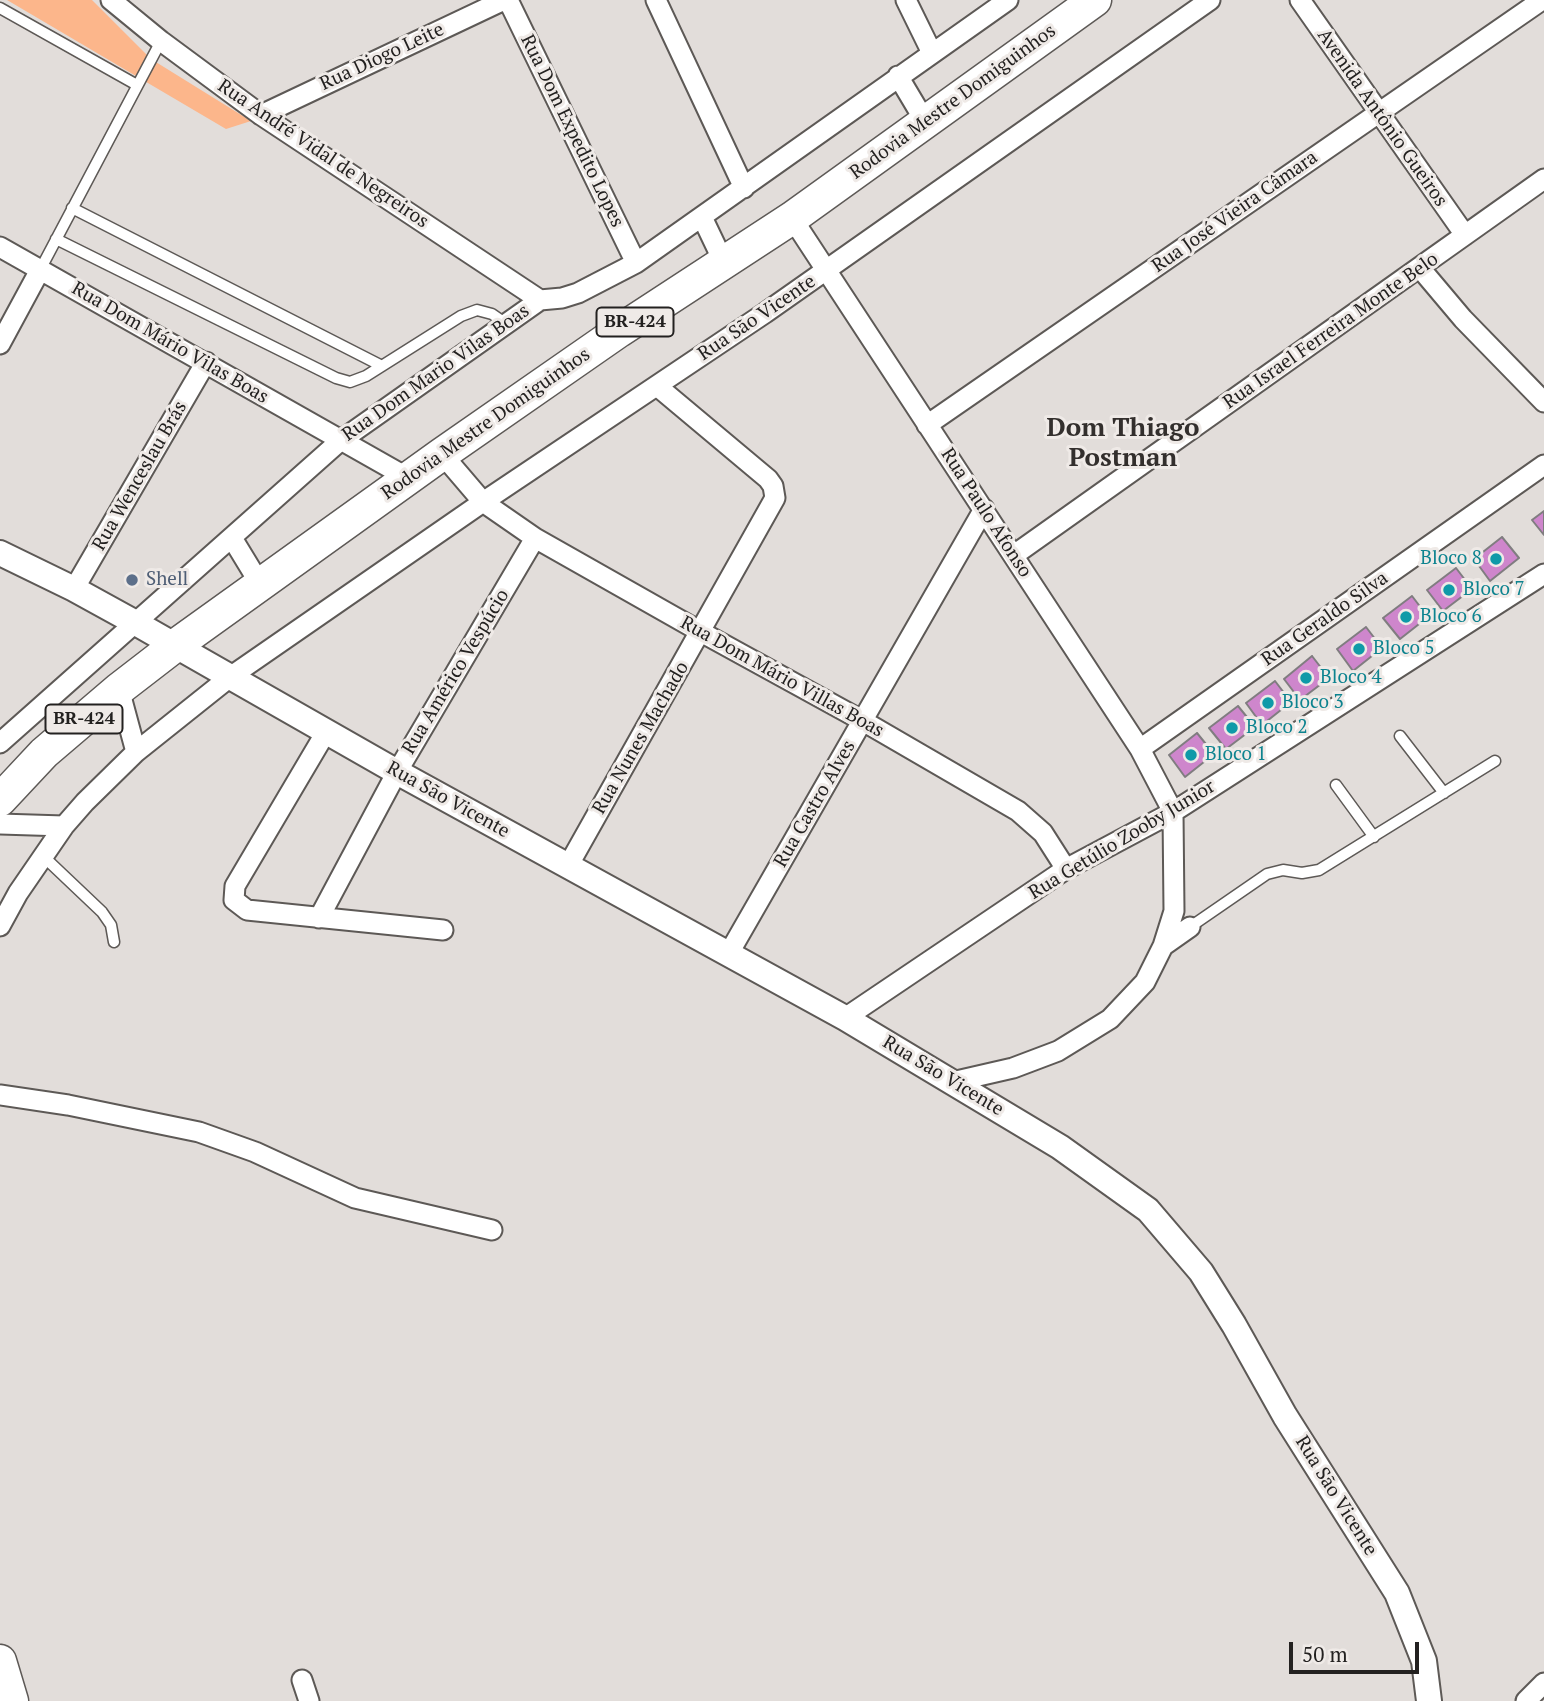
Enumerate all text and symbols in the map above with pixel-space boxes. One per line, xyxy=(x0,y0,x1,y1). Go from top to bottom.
street label: Rua Diogo Leite xyxy=(316,18,448,96)
street label: Rodovia Mestre Domiguinhos xyxy=(846,20,1060,184)
street label: Avenida Antônio Gueiros xyxy=(1312,25,1452,211)
street label: Rua Dom Expedito Lopes xyxy=(515,31,629,231)
street label: Rua André Vidal de Negreiros xyxy=(213,75,433,233)
street label: Rua José Vieira Câmara xyxy=(1148,146,1322,278)
street label: Rua Israel Ferreira Monte Belo xyxy=(1219,248,1443,414)
street label: Rua São Vicente xyxy=(694,270,820,366)
street label: Rua Dom Mário Vilas Boas xyxy=(68,277,272,409)
street label: Rua Dom Mario Vilas Boas xyxy=(338,300,534,446)
road number: BR-424 xyxy=(596,308,674,336)
street label: Rodovia Mestre Domiguinhos xyxy=(377,343,595,505)
street label: Rua Wenceslau Brás xyxy=(88,397,192,555)
district label: Dom Thiago Postman xyxy=(1047,413,1199,474)
street label: Rua Paulo Afonso xyxy=(936,444,1036,582)
place label: Bloco 8 xyxy=(1420,548,1482,570)
marker: Bloco 8 xyxy=(1488,551,1504,567)
street label: Rua Geraldo Silva xyxy=(1257,567,1393,671)
place label: Shell xyxy=(146,569,188,591)
marker: Shell xyxy=(124,572,140,588)
place label: Bloco 7 xyxy=(1463,579,1525,601)
marker: Bloco 7 xyxy=(1441,582,1457,598)
street label: Rua Américo Vespúcio xyxy=(398,585,514,759)
place label: Bloco 6 xyxy=(1420,606,1482,628)
marker: Bloco 6 xyxy=(1398,609,1414,625)
street label: Rua Dom Mário Villas Boas xyxy=(676,612,888,742)
place label: Bloco 5 xyxy=(1373,638,1435,660)
marker: Bloco 5 xyxy=(1351,641,1367,657)
street label: Rua Nunes Machado xyxy=(588,658,694,818)
place label: Bloco 4 xyxy=(1320,667,1382,689)
marker: Bloco 4 xyxy=(1298,670,1314,686)
place label: Bloco 3 xyxy=(1282,692,1344,714)
marker: Bloco 3 xyxy=(1260,695,1276,711)
road number: BR-424 xyxy=(46,704,122,734)
place label: Bloco 2 xyxy=(1246,717,1308,739)
marker: Bloco 2 xyxy=(1224,720,1240,736)
street label: Rua Castro Alves xyxy=(769,737,861,871)
place label: Bloco 1 xyxy=(1205,744,1267,766)
marker: Bloco 1 xyxy=(1183,747,1199,763)
street label: Rua São Vicente xyxy=(383,757,513,843)
street label: Rua Getúlio Zooby Junior xyxy=(1025,775,1219,905)
street label: Rua São Vicente xyxy=(878,1031,1008,1121)
street label: Rua São Vicente xyxy=(1290,1432,1382,1560)
scale bar xyxy=(1292,1628,1422,1672)
text: 50 m xyxy=(1302,1640,1348,1668)

